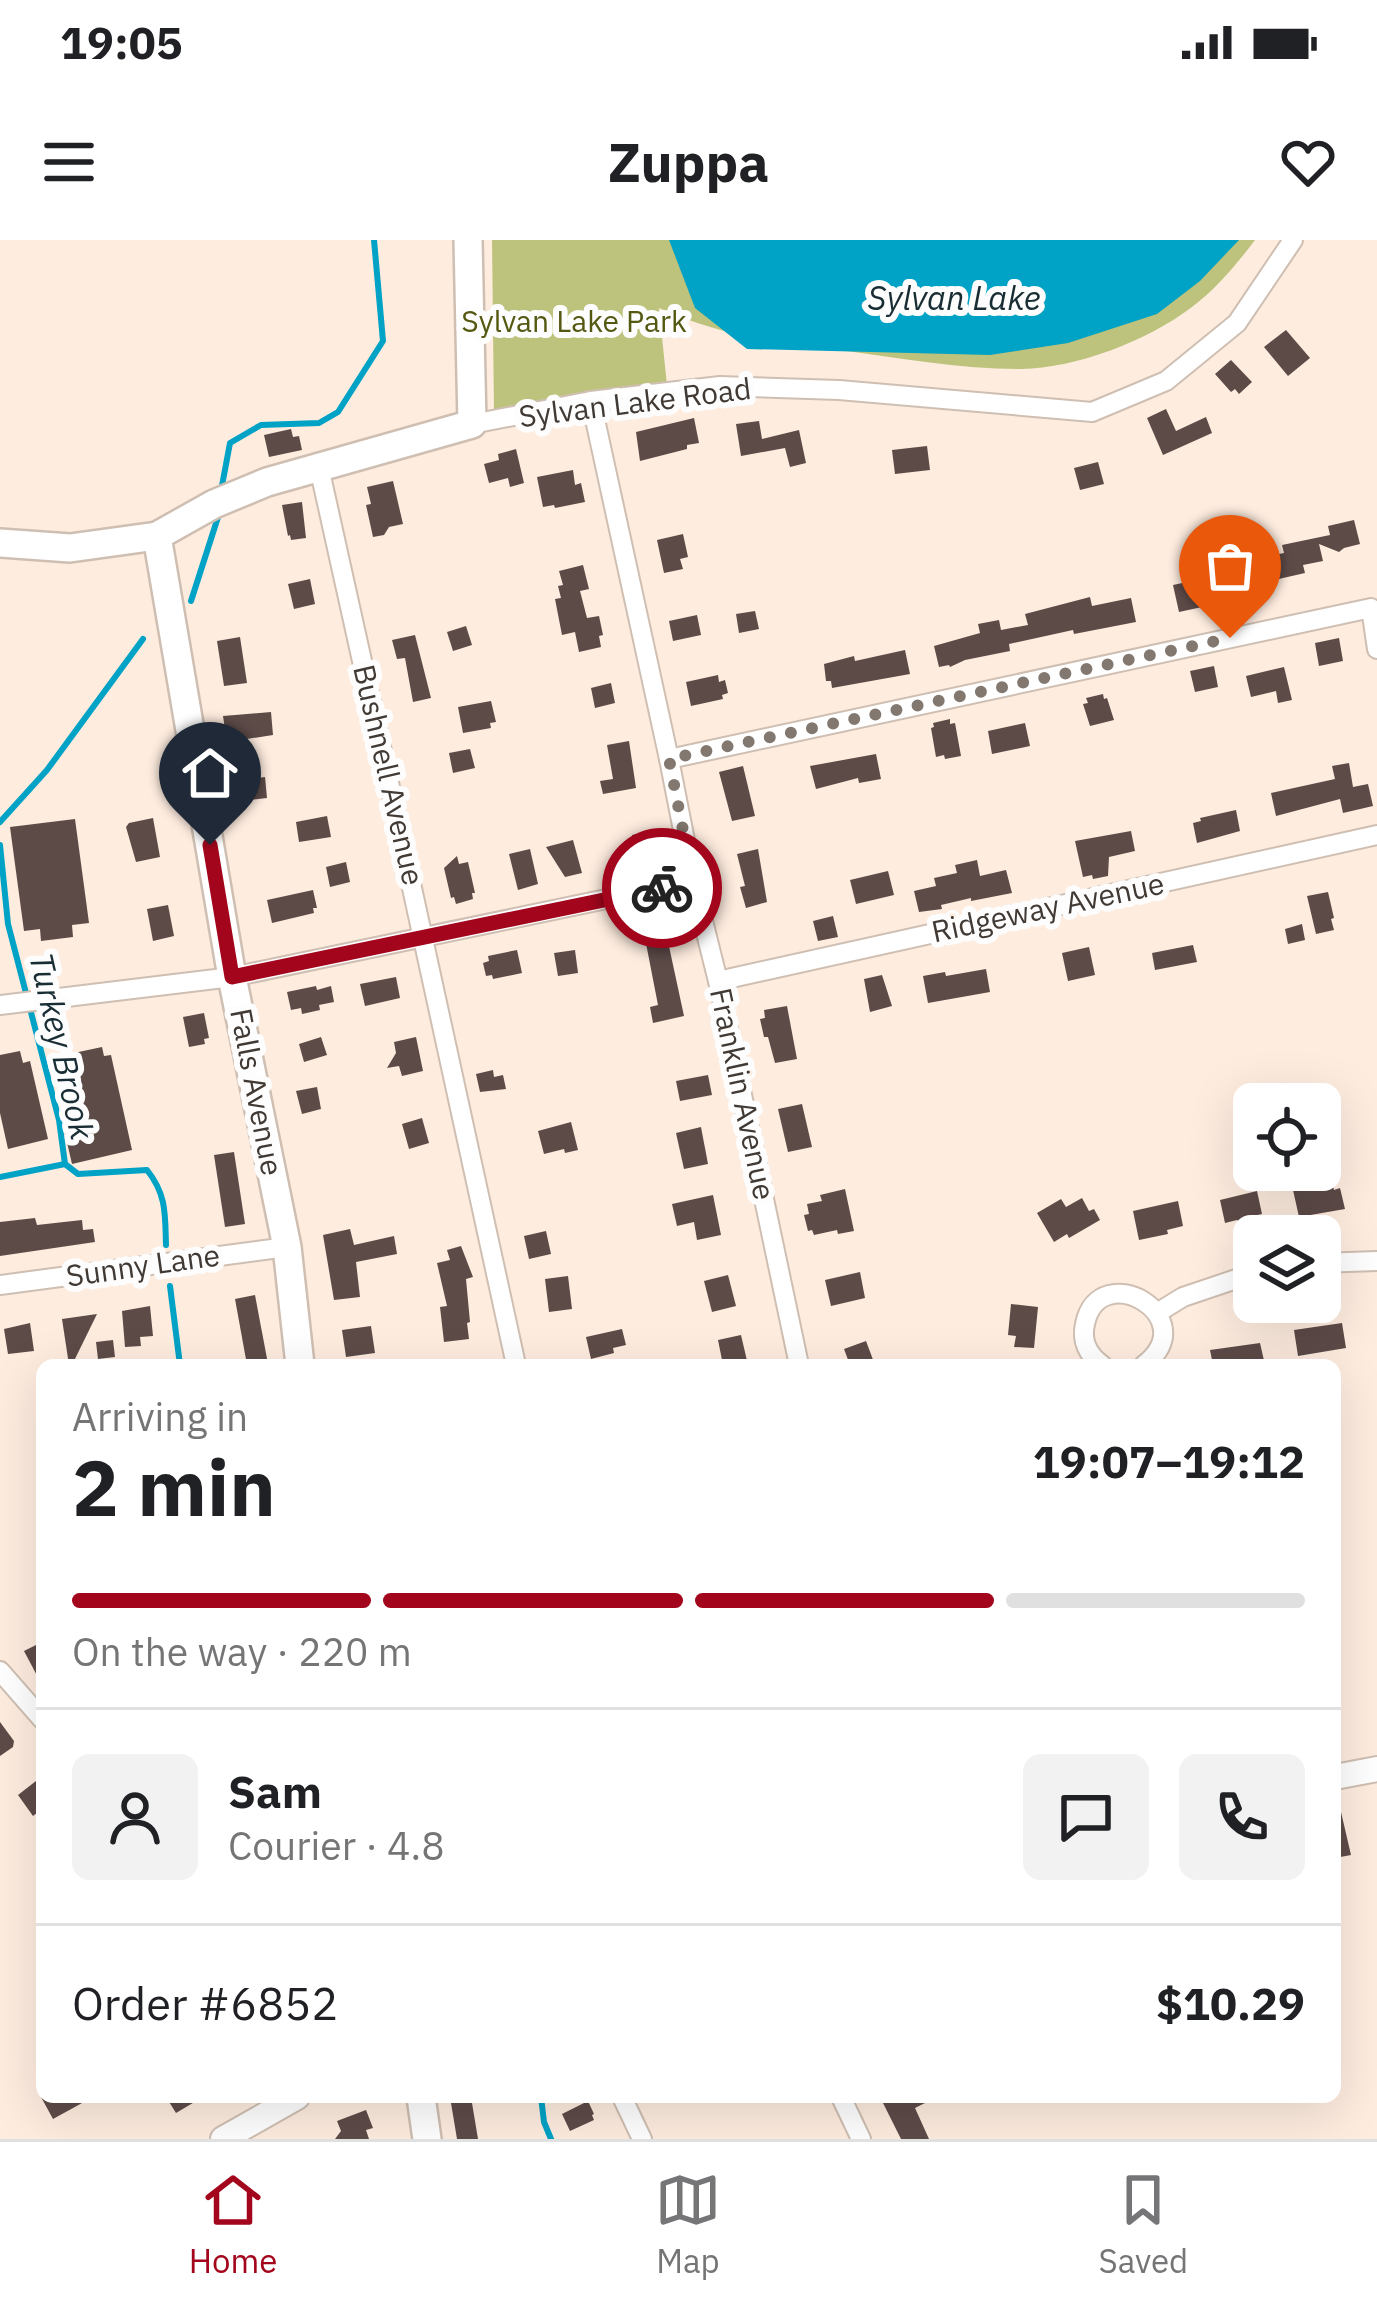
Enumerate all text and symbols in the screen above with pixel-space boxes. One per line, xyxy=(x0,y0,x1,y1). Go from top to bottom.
text: 19:05 xyxy=(60,13,183,71)
text: Zuppa xyxy=(608,127,769,197)
icon: menu xyxy=(36,129,102,195)
icon: heart xyxy=(1275,129,1341,195)
water label: Sylvan Lake xyxy=(867,276,1041,319)
park label: Sylvan Lake Park xyxy=(461,301,687,340)
street label: Sylvan Lake Road xyxy=(516,368,753,435)
pin xyxy=(1179,515,1281,638)
icon: bag xyxy=(1197,533,1263,599)
street label: Bushnell Avenue xyxy=(345,661,434,889)
pin xyxy=(159,722,261,845)
icon: home xyxy=(177,740,243,806)
courier xyxy=(602,828,722,948)
icon: bike xyxy=(629,855,695,921)
street label: Ridgeway Avenue xyxy=(928,863,1168,950)
water label: Turkey Brook xyxy=(20,948,105,1144)
street label: Franklin Avenue xyxy=(702,984,785,1203)
street label: Falls Avenue xyxy=(222,1005,293,1179)
map controls xyxy=(1233,1083,1341,1323)
button: locate xyxy=(1233,1083,1341,1191)
button: layers xyxy=(1233,1215,1341,1323)
street label: Sunny Lane xyxy=(63,1234,222,1295)
text: Arriving in xyxy=(72,1391,248,1442)
text: 19:07–19:12 xyxy=(1033,1432,1305,1490)
text: 2 min xyxy=(72,1436,276,1537)
text: On the way · 220 m xyxy=(72,1626,412,1677)
button: person xyxy=(72,1754,198,1880)
button: chat xyxy=(1023,1754,1149,1880)
button: phone xyxy=(1179,1754,1305,1880)
text: Sam xyxy=(228,1762,322,1820)
text: Courier · 4.8 xyxy=(228,1820,445,1871)
text: Order #6852 xyxy=(72,1974,338,2032)
text: $10.29 xyxy=(1156,1974,1305,2032)
tab: Home xyxy=(189,2167,277,2282)
tab: Map xyxy=(655,2167,721,2282)
tab: Saved xyxy=(1098,2167,1188,2282)

